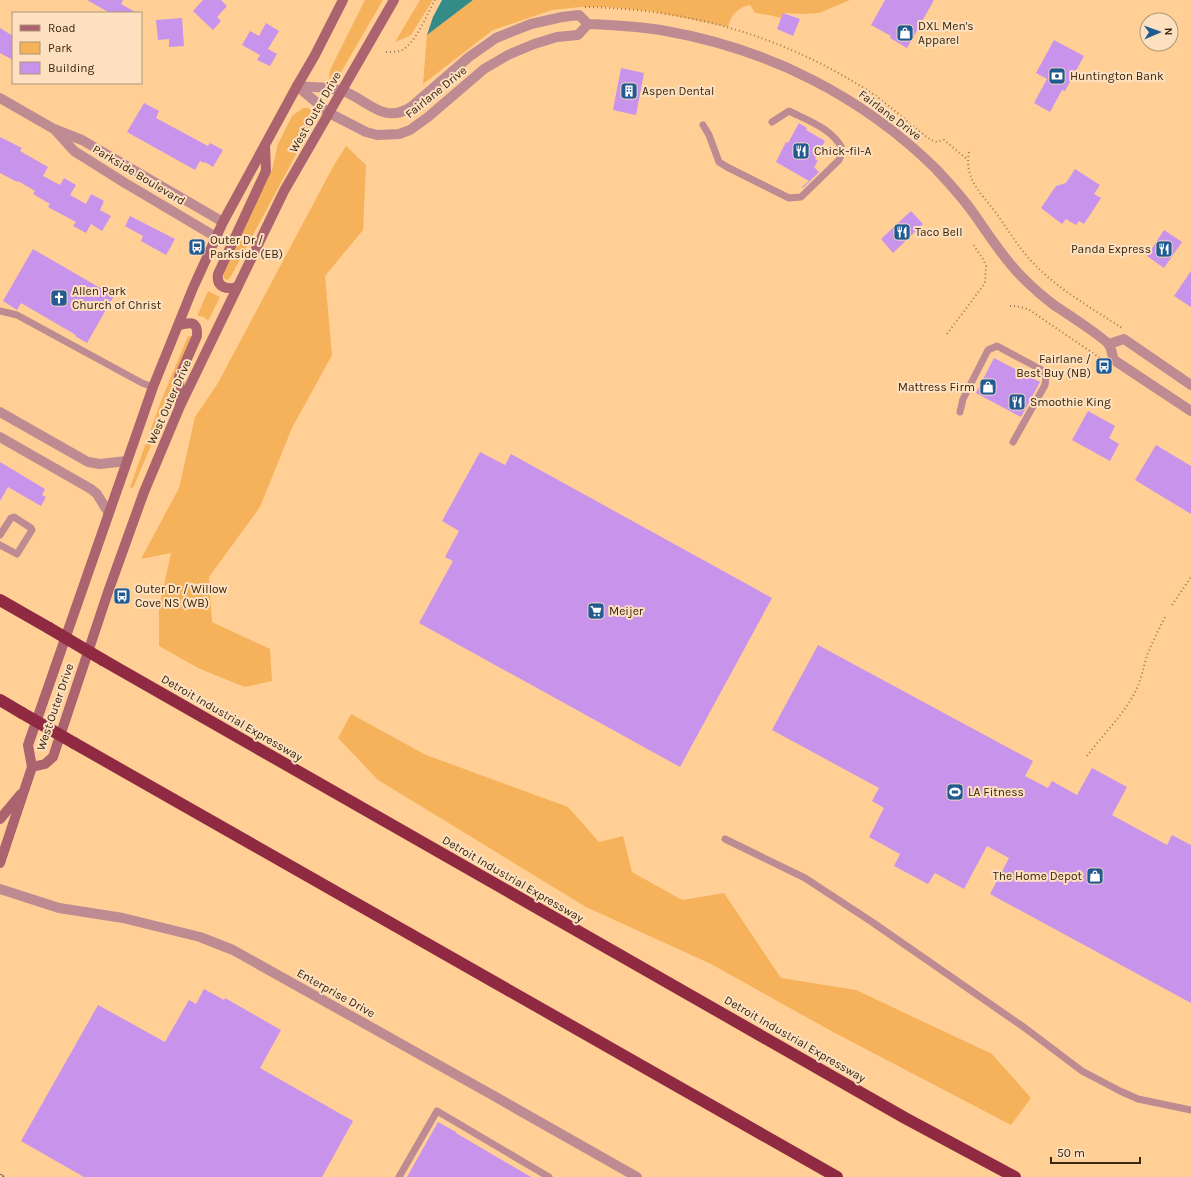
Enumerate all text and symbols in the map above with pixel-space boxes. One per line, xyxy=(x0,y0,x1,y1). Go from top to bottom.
legend xyxy=(12,12,142,84)
north arrow xyxy=(1139,12,1179,52)
place label: DXL Men's Apparel xyxy=(918,19,974,47)
text: Road xyxy=(48,21,76,35)
shop icon: DXL Men's Apparel xyxy=(895,23,915,43)
text: N xyxy=(1162,27,1175,36)
text: Park xyxy=(48,41,73,55)
text: Building xyxy=(48,61,95,75)
street label: Fairlane Drive xyxy=(403,63,469,121)
bank icon: Huntington Bank xyxy=(1047,66,1067,86)
street label: West Outer Drive xyxy=(286,69,344,155)
place label: Huntington Bank xyxy=(1070,69,1164,83)
building icon: Aspen Dental xyxy=(619,81,639,101)
place label: Aspen Dental xyxy=(642,84,714,98)
street label: Fairlane Drive xyxy=(856,87,924,143)
restaurant icon: Chick-fil-A xyxy=(791,141,811,161)
street label: Parkside Boulevard xyxy=(90,142,188,208)
place label: Chick-fil-A xyxy=(814,144,872,158)
restaurant icon: Taco Bell xyxy=(892,222,912,242)
place label: Taco Bell xyxy=(915,225,963,239)
place label: Outer Dr / Parkside (EB) xyxy=(210,233,283,261)
bus stop icon: Outer Dr / Parkside (EB) xyxy=(187,237,207,257)
restaurant icon: Panda Express xyxy=(1154,239,1174,259)
place label: Panda Express xyxy=(1071,242,1151,256)
place label: Allen Park Church of Christ xyxy=(72,284,162,312)
church icon: Allen Park Church of Christ xyxy=(49,288,69,308)
place label: Fairlane / Best Buy (NB) xyxy=(1016,352,1091,380)
bus stop icon: Fairlane / Best Buy (NB) xyxy=(1094,356,1114,376)
street label: West Outer Drive xyxy=(144,358,194,446)
shop icon: Mattress Firm xyxy=(978,377,998,397)
place label: Mattress Firm xyxy=(898,380,975,394)
restaurant icon: Smoothie King xyxy=(1007,392,1027,412)
place label: Smoothie King xyxy=(1030,395,1111,409)
place label: Outer Dr / Willow Cove NS (WB) xyxy=(135,582,228,610)
bus stop icon: Outer Dr / Willow Cove NS (WB) xyxy=(112,586,132,606)
supermarket icon: Meijer xyxy=(586,601,606,621)
place label: Meijer xyxy=(609,604,644,618)
street label: West Outer Drive xyxy=(34,662,76,752)
street label: Detroit Industrial Expressway xyxy=(159,672,306,764)
sports icon: LA Fitness xyxy=(945,782,965,802)
place label: LA Fitness xyxy=(968,785,1024,799)
street label: Detroit Industrial Expressway xyxy=(440,833,587,925)
shop icon: The Home Depot xyxy=(1085,866,1105,886)
place label: The Home Depot xyxy=(993,869,1082,883)
street label: Enterprise Drive xyxy=(294,966,378,1020)
street label: Detroit Industrial Expressway xyxy=(722,993,869,1085)
scale bar xyxy=(1051,1139,1140,1165)
text: 50 m xyxy=(1057,1146,1085,1160)

